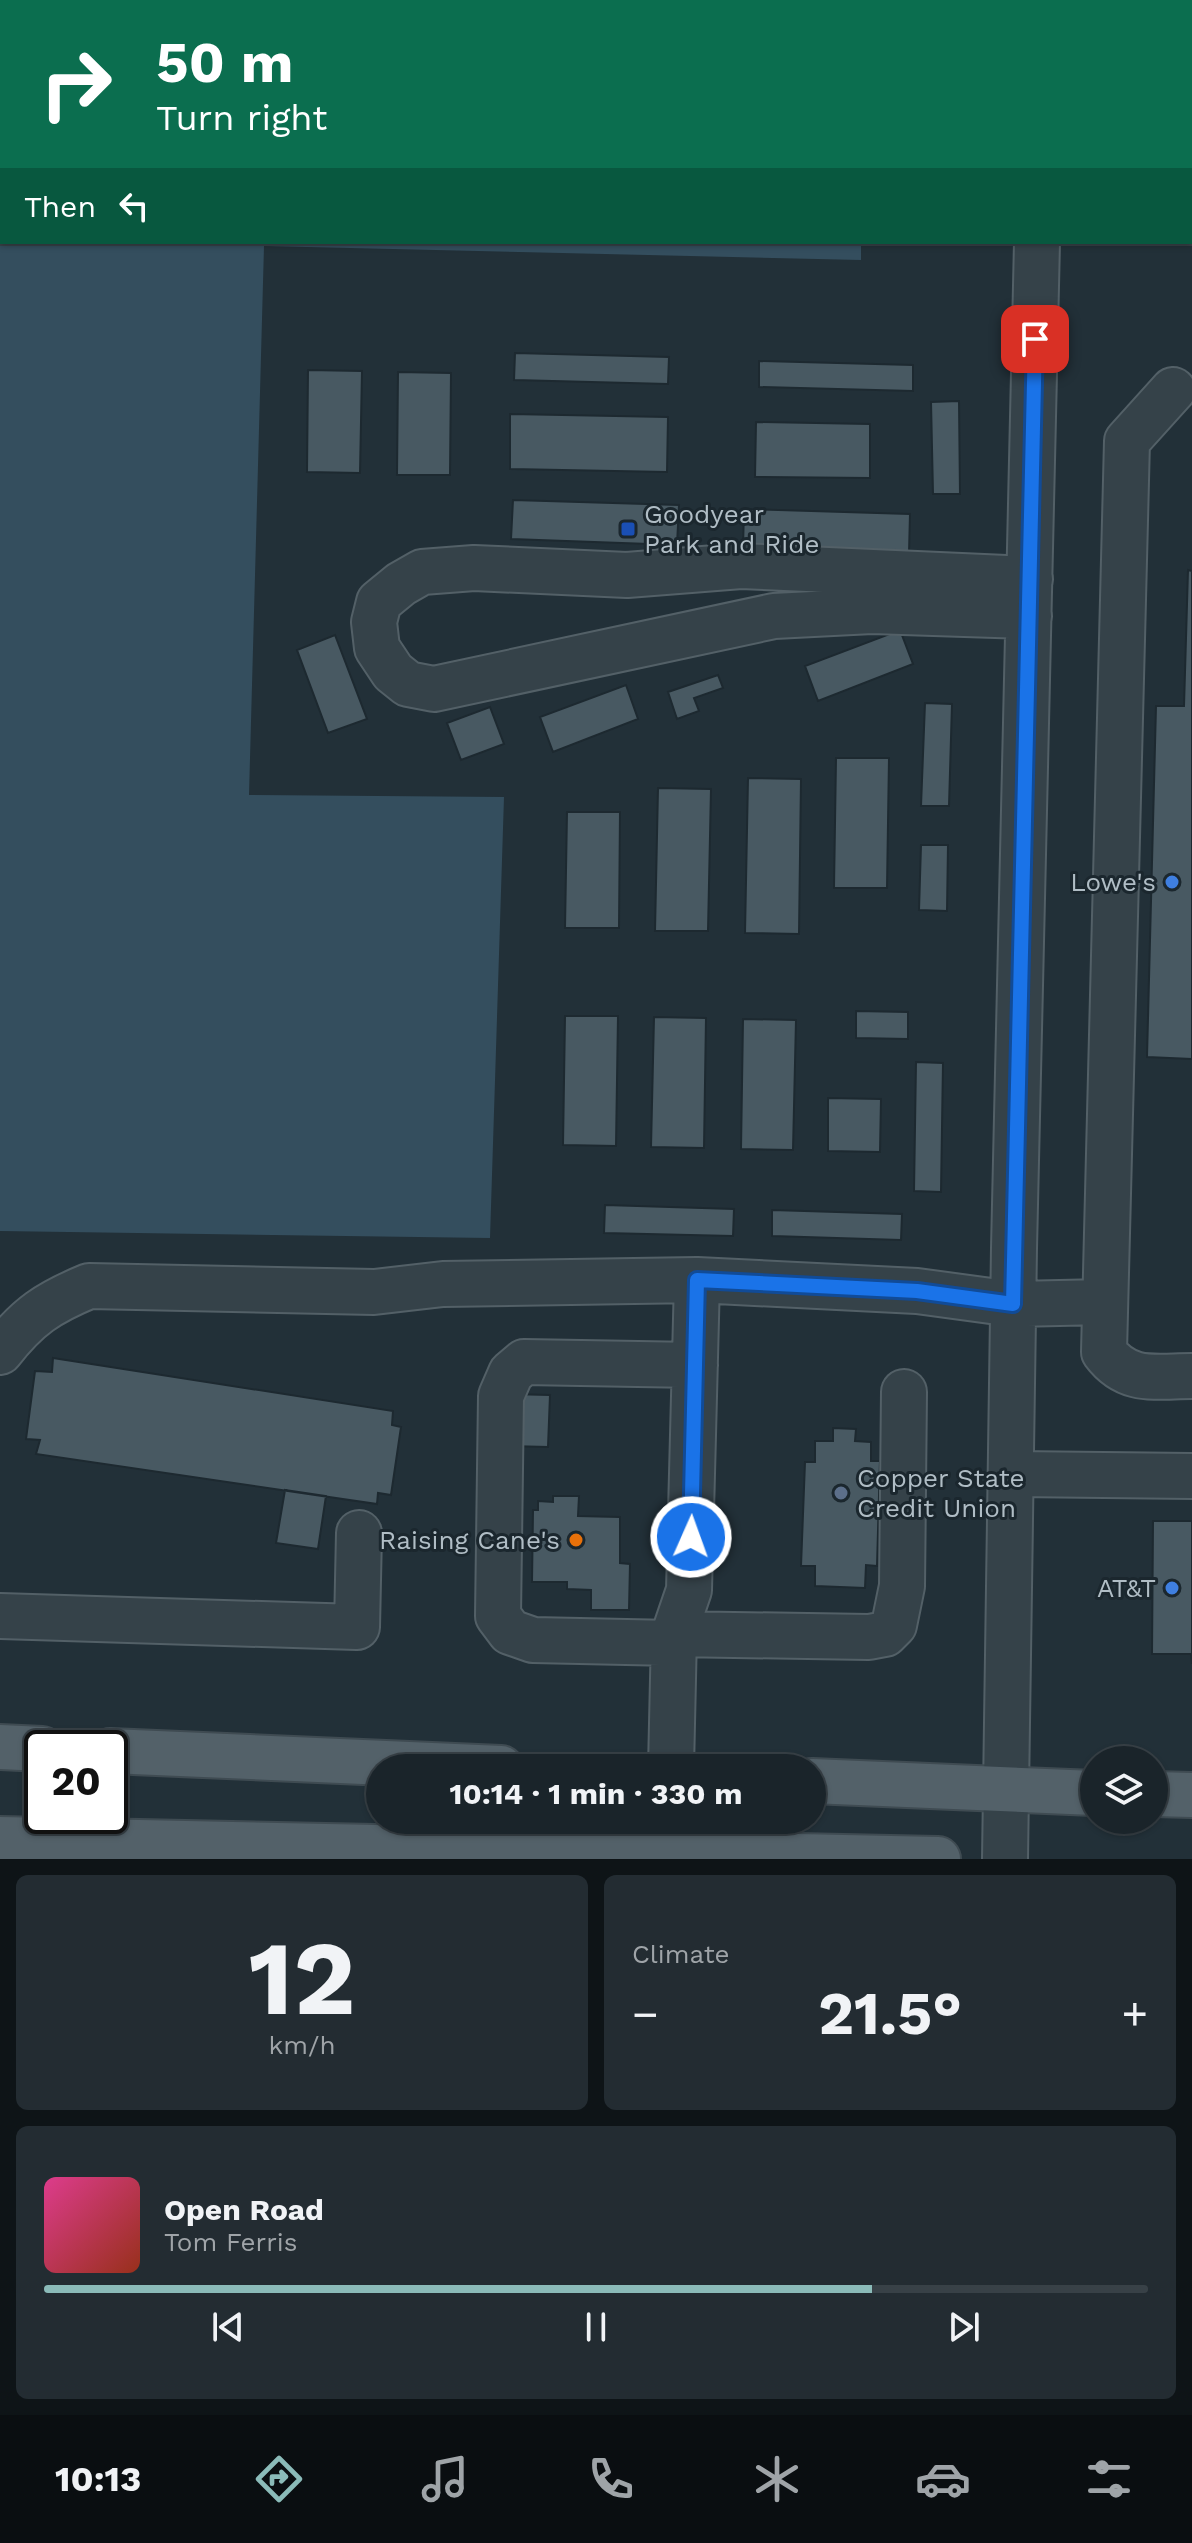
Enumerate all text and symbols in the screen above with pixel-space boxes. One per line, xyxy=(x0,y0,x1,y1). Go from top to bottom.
text: 50 m xyxy=(156,30,293,96)
icon: right xyxy=(24,32,128,136)
text: Turn right xyxy=(156,97,327,139)
icon: left xyxy=(112,184,156,228)
text: Then xyxy=(24,189,96,224)
pin xyxy=(1001,305,1069,373)
icon: arrive xyxy=(1013,317,1057,361)
place label: Goodyear Park and Ride xyxy=(644,499,820,559)
marker: Goodyear Park and Ride xyxy=(619,520,637,538)
place label: Lowe's xyxy=(1070,867,1156,897)
marker: Lowe's xyxy=(1163,873,1181,891)
place label: Copper State Credit Union xyxy=(857,1463,1025,1523)
marker: Copper State Credit Union xyxy=(832,1484,850,1502)
position arrow xyxy=(649,1495,733,1579)
place label: Raising Cane's xyxy=(379,1525,560,1555)
marker: Raising Cane's xyxy=(567,1531,585,1549)
place label: AT&T xyxy=(1097,1573,1156,1603)
marker: AT&T xyxy=(1163,1579,1181,1597)
speed limit sign: 20 xyxy=(24,1730,128,1834)
map controls xyxy=(1080,1746,1168,1834)
button: layers xyxy=(1080,1746,1168,1834)
text: 10:14 · 1 min · 330 m xyxy=(450,1776,742,1811)
text: 12 xyxy=(249,1917,355,2039)
text: Climate xyxy=(632,1939,730,1969)
text: 21.5° xyxy=(818,1978,962,2049)
text: − xyxy=(632,1988,659,2040)
text: + xyxy=(1121,1988,1148,2040)
text: km/h xyxy=(269,2030,335,2060)
text: Open Road xyxy=(164,2192,324,2227)
text: Tom Ferris xyxy=(164,2227,297,2257)
icon: previous xyxy=(206,2305,250,2349)
icon: pause xyxy=(574,2305,618,2349)
icon: next xyxy=(942,2305,986,2349)
icon: directions xyxy=(251,2451,307,2507)
icon: music xyxy=(417,2451,473,2507)
icon: phone xyxy=(583,2451,639,2507)
icon: climate xyxy=(749,2451,805,2507)
icon: car xyxy=(915,2451,971,2507)
icon: filters xyxy=(1081,2451,1137,2507)
text: 10:13 xyxy=(55,2458,141,2500)

